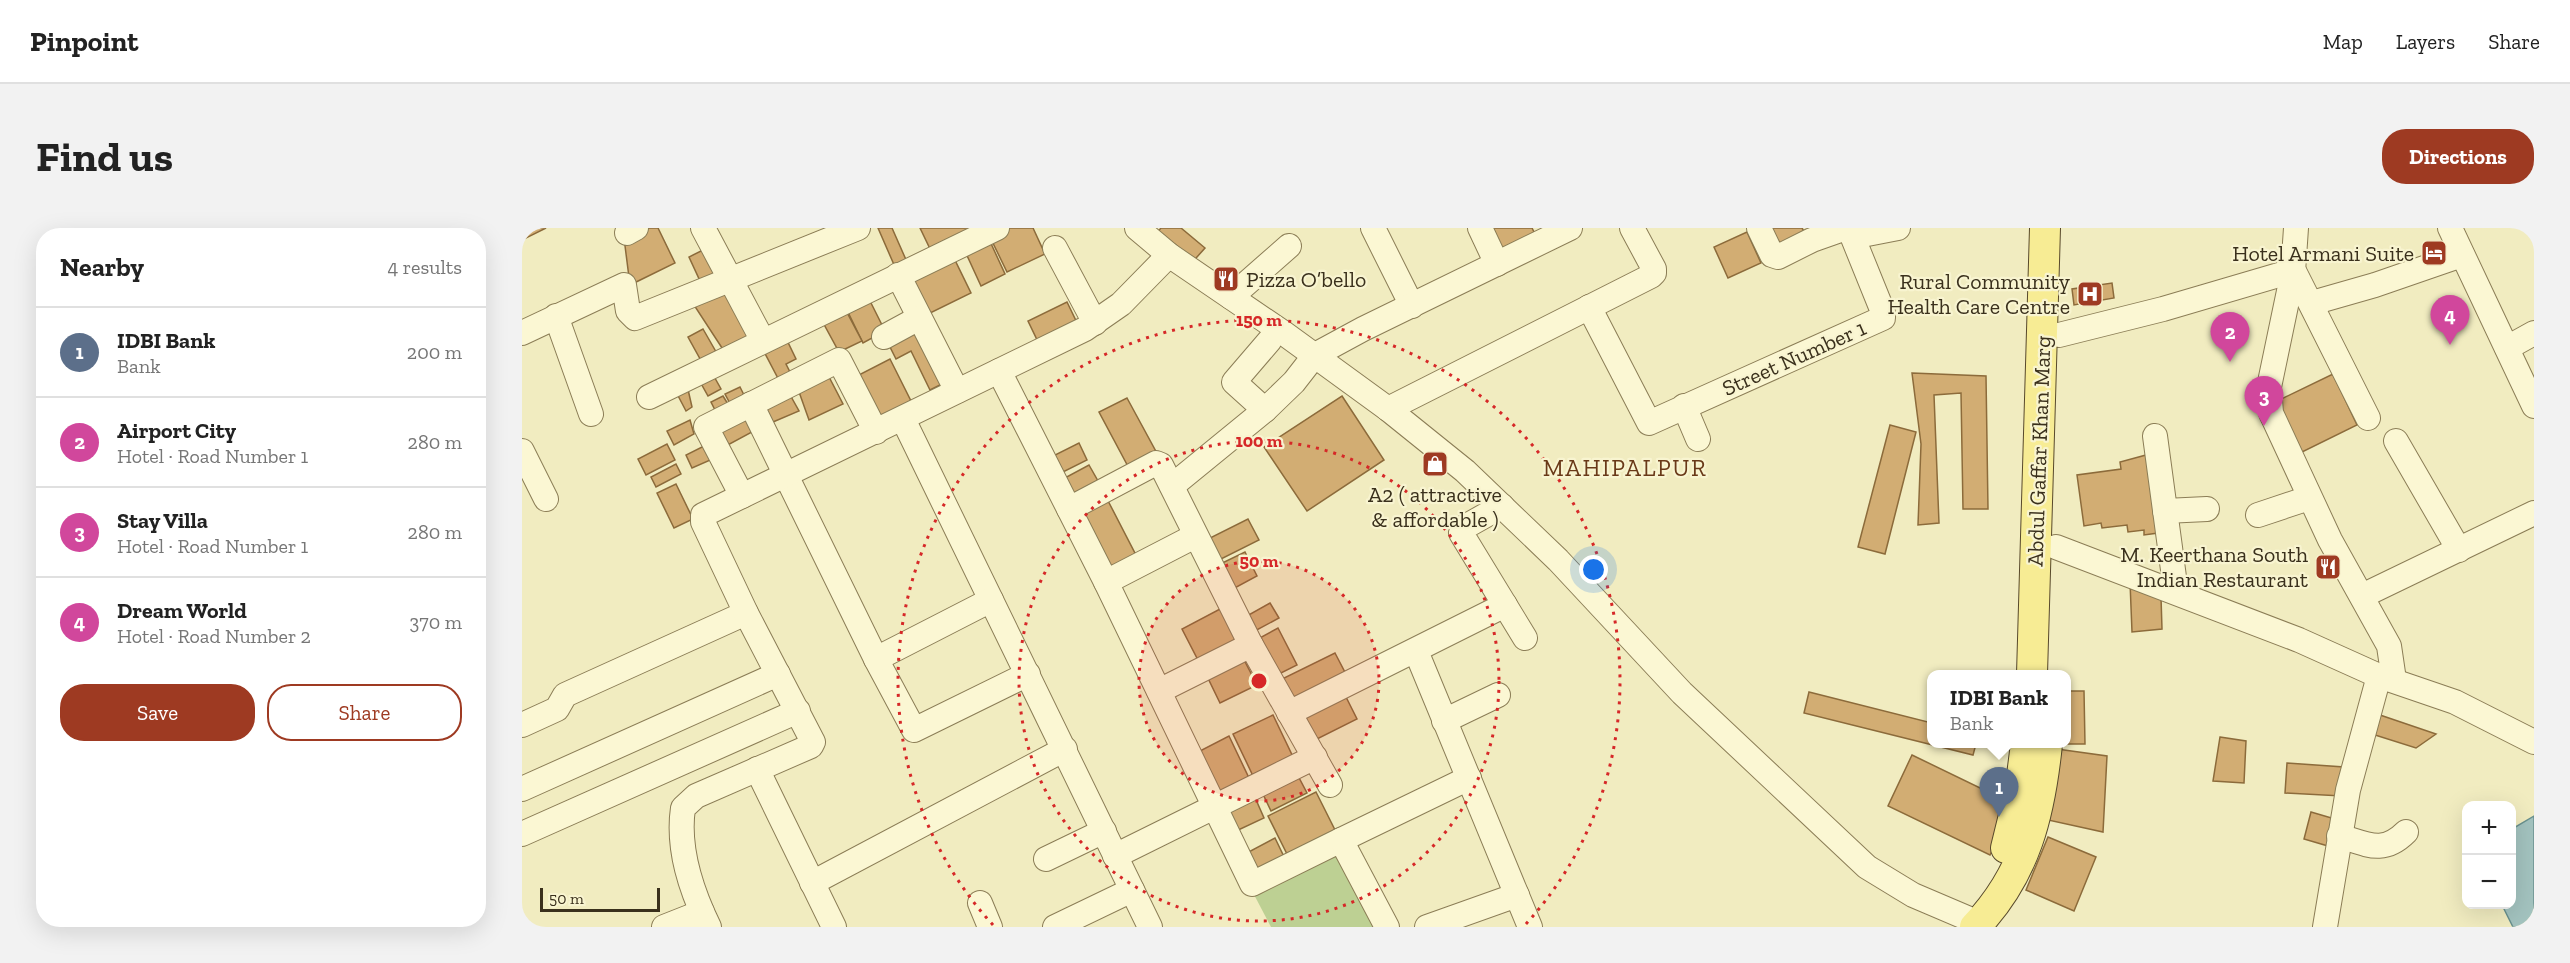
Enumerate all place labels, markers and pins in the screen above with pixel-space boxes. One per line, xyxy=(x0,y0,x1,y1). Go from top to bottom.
hotel icon: Hotel Armani Suite xyxy=(2419,238,2449,268)
place label: Hotel Armani Suite xyxy=(2232,240,2414,267)
restaurant icon: Pizza O’bello xyxy=(1211,264,1241,294)
place label: Pizza O’bello xyxy=(1246,266,1366,293)
place label: Rural Community Health Care Centre xyxy=(1888,268,2071,320)
hospital icon: Rural Community Health Care Centre xyxy=(2075,279,2105,309)
pin: 4 xyxy=(2430,296,2470,345)
pin: 2 xyxy=(2210,312,2250,362)
pin: 3 xyxy=(2244,376,2284,426)
shop icon: A2 ( attractive & affordable ) xyxy=(1420,449,1450,479)
place label: A2 ( attractive & affordable ) xyxy=(1368,481,1502,533)
place label: M. Keerthana South Indian Restaurant xyxy=(2120,541,2309,593)
restaurant icon: M. Keerthana South Indian Restaurant xyxy=(2313,552,2343,582)
centre of rings xyxy=(1249,671,1269,691)
pin: 1 xyxy=(1980,768,2018,817)

